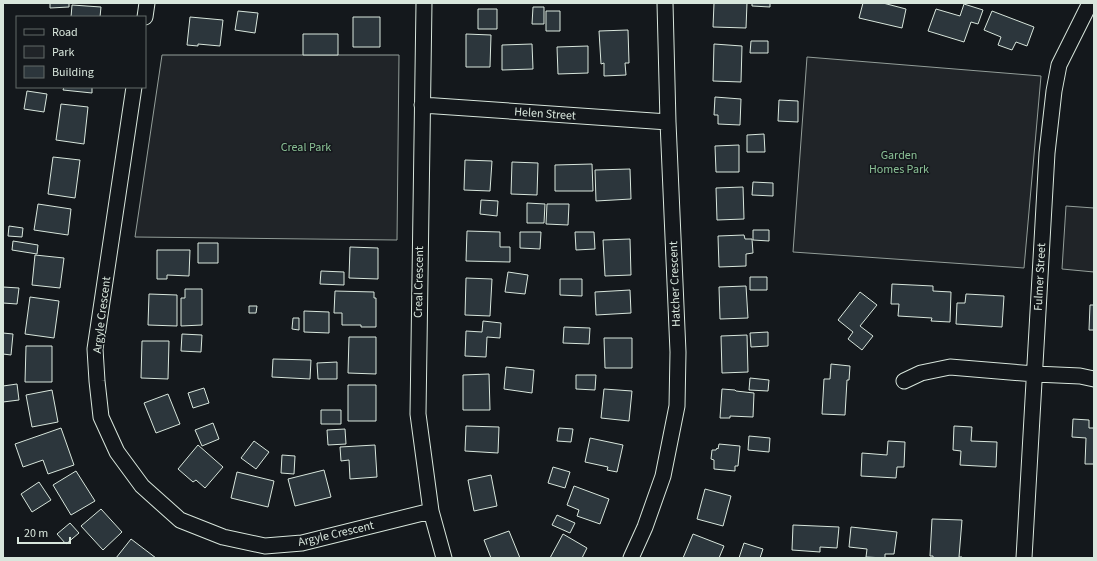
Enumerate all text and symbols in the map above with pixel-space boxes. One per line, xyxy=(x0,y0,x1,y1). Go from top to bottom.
legend xyxy=(16,16,146,88)
text: Road xyxy=(52,24,78,41)
text: Park xyxy=(52,44,74,61)
text: Building xyxy=(52,64,94,81)
street label: Helen Street xyxy=(514,103,576,125)
park label: Creal Park xyxy=(281,139,331,156)
park label: Garden Homes Park xyxy=(869,147,929,178)
street label: Hatcher Crescent xyxy=(665,241,685,327)
street label: Fulmer Street xyxy=(1030,243,1050,311)
street label: Creal Crescent xyxy=(410,246,428,318)
street label: Argyle Crescent xyxy=(89,276,115,354)
street label: Argyle Crescent xyxy=(296,517,376,551)
scale bar xyxy=(18,519,70,545)
text: 20 m xyxy=(24,525,48,542)

